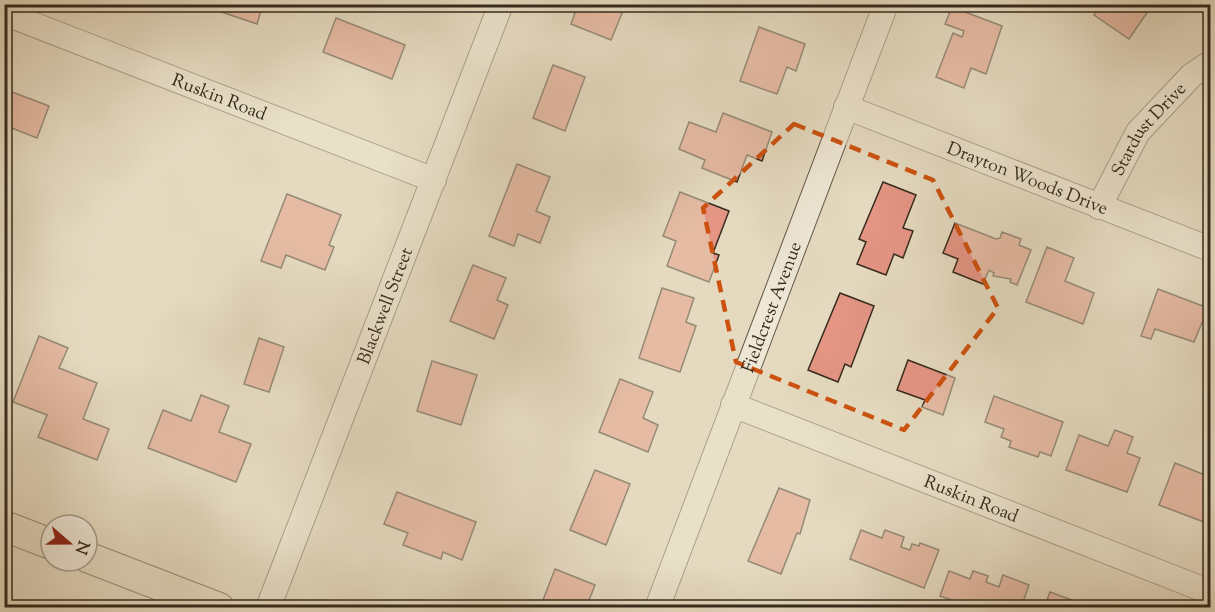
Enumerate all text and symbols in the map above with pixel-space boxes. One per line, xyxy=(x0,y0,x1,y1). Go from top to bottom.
street label: Ruskin Road xyxy=(167,68,270,129)
street label: Stardust Drive xyxy=(1106,77,1193,181)
street label: Drayton Woods Drive xyxy=(943,137,1111,223)
street label: Fieldcrest Avenue xyxy=(736,238,810,377)
street label: Blackwell Street xyxy=(352,244,421,369)
street label: Ruskin Road xyxy=(919,470,1022,531)
north arrow xyxy=(39,513,99,573)
text: N xyxy=(68,537,94,557)

